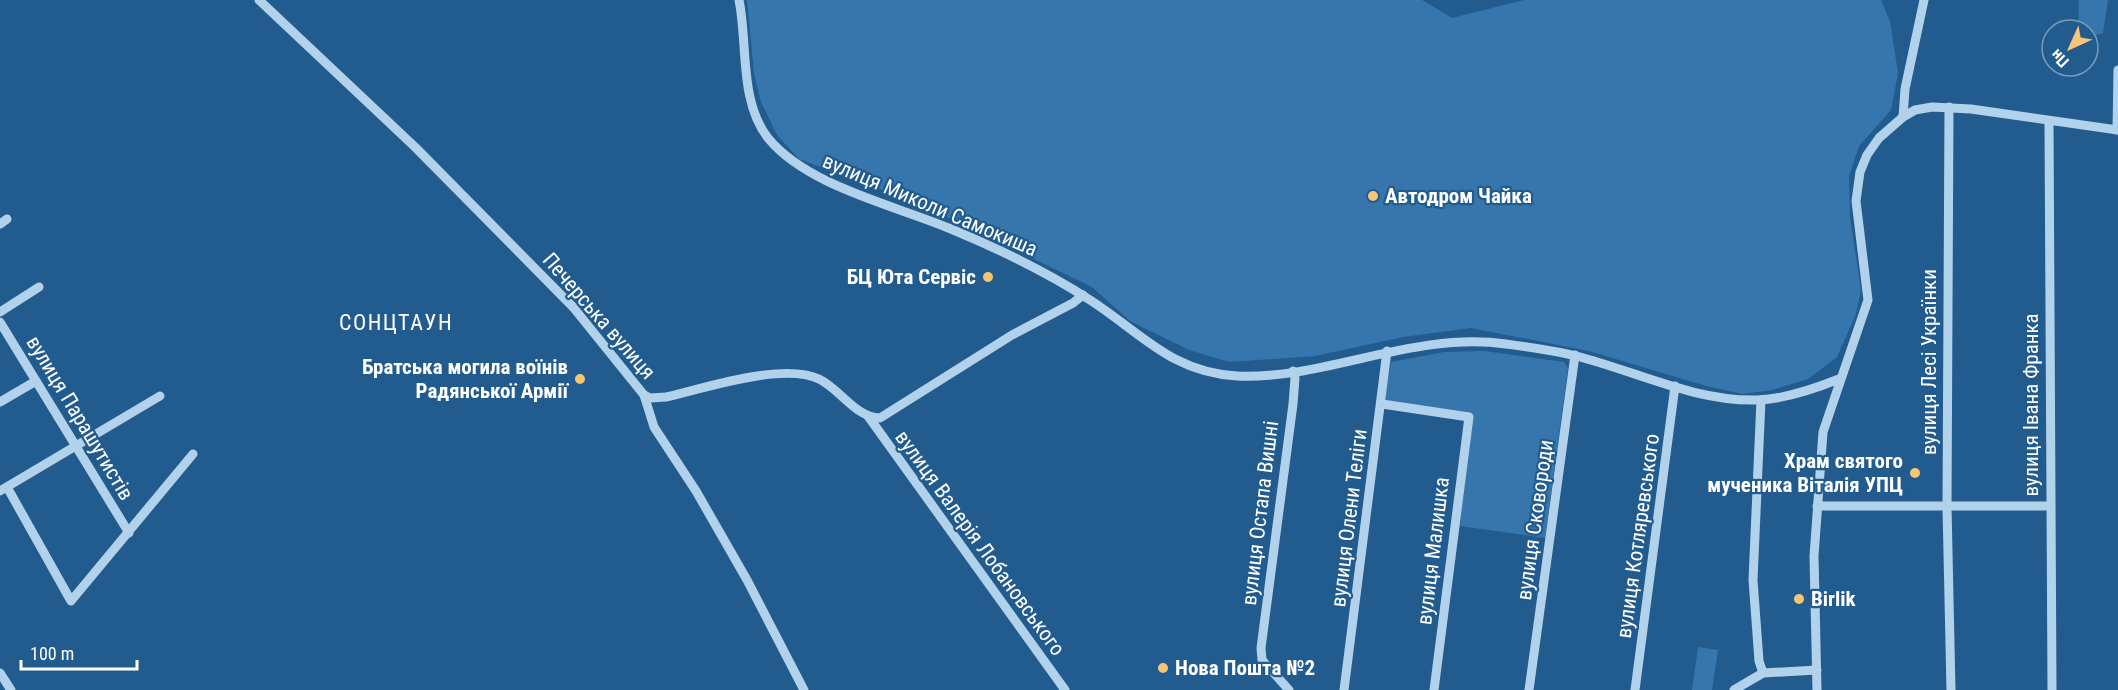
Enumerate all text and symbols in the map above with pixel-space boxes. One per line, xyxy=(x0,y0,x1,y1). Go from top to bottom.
north arrow xyxy=(2040,18,2100,78)
text: Пн xyxy=(2047,45,2073,71)
street label: вулиця Миколи Самокиша xyxy=(819,149,1041,261)
place label: Автодром Чайка xyxy=(1385,184,1532,208)
marker: Автодром Чайка xyxy=(1366,189,1380,203)
street label: Печерська вулиця xyxy=(538,248,660,384)
place label: БЦ Юта Сервіс xyxy=(847,265,976,289)
street label: вулиця Лесі Українки xyxy=(1917,269,1941,455)
marker: БЦ Юта Сервіс xyxy=(981,270,995,284)
district label: СОНЦТАУН xyxy=(339,310,453,335)
street label: вулиця Івана Франка xyxy=(2019,313,2043,497)
street label: вулиця Парашутистів xyxy=(22,332,138,504)
place label: Братська могила воїнів Радянської Армії xyxy=(362,355,570,403)
marker: Братська могила воїнів Радянської Армії xyxy=(573,372,587,386)
street label: вулиця Остапа Вишні xyxy=(1237,420,1283,606)
street label: вулиця Валерія Лобановського xyxy=(890,426,1070,660)
street label: вулиця Олени Теліги xyxy=(1326,428,1372,608)
street label: вулиця Котляревського xyxy=(1612,432,1664,640)
street label: вулиця Сковороди xyxy=(1512,438,1558,602)
place label: Храм святого мученика Віталія УПЦ xyxy=(1707,449,1903,497)
marker: Храм святого мученика Віталія УПЦ xyxy=(1908,466,1922,480)
street label: вулиця Малишка xyxy=(1412,476,1454,626)
place label: Birlik xyxy=(1811,587,1857,611)
marker: Birlik xyxy=(1792,592,1806,606)
scale bar xyxy=(21,633,136,671)
text: 100 m xyxy=(30,643,74,664)
place label: Нова Пошта №2 xyxy=(1175,656,1315,680)
marker: Нова Пошта №2 xyxy=(1156,661,1170,675)

